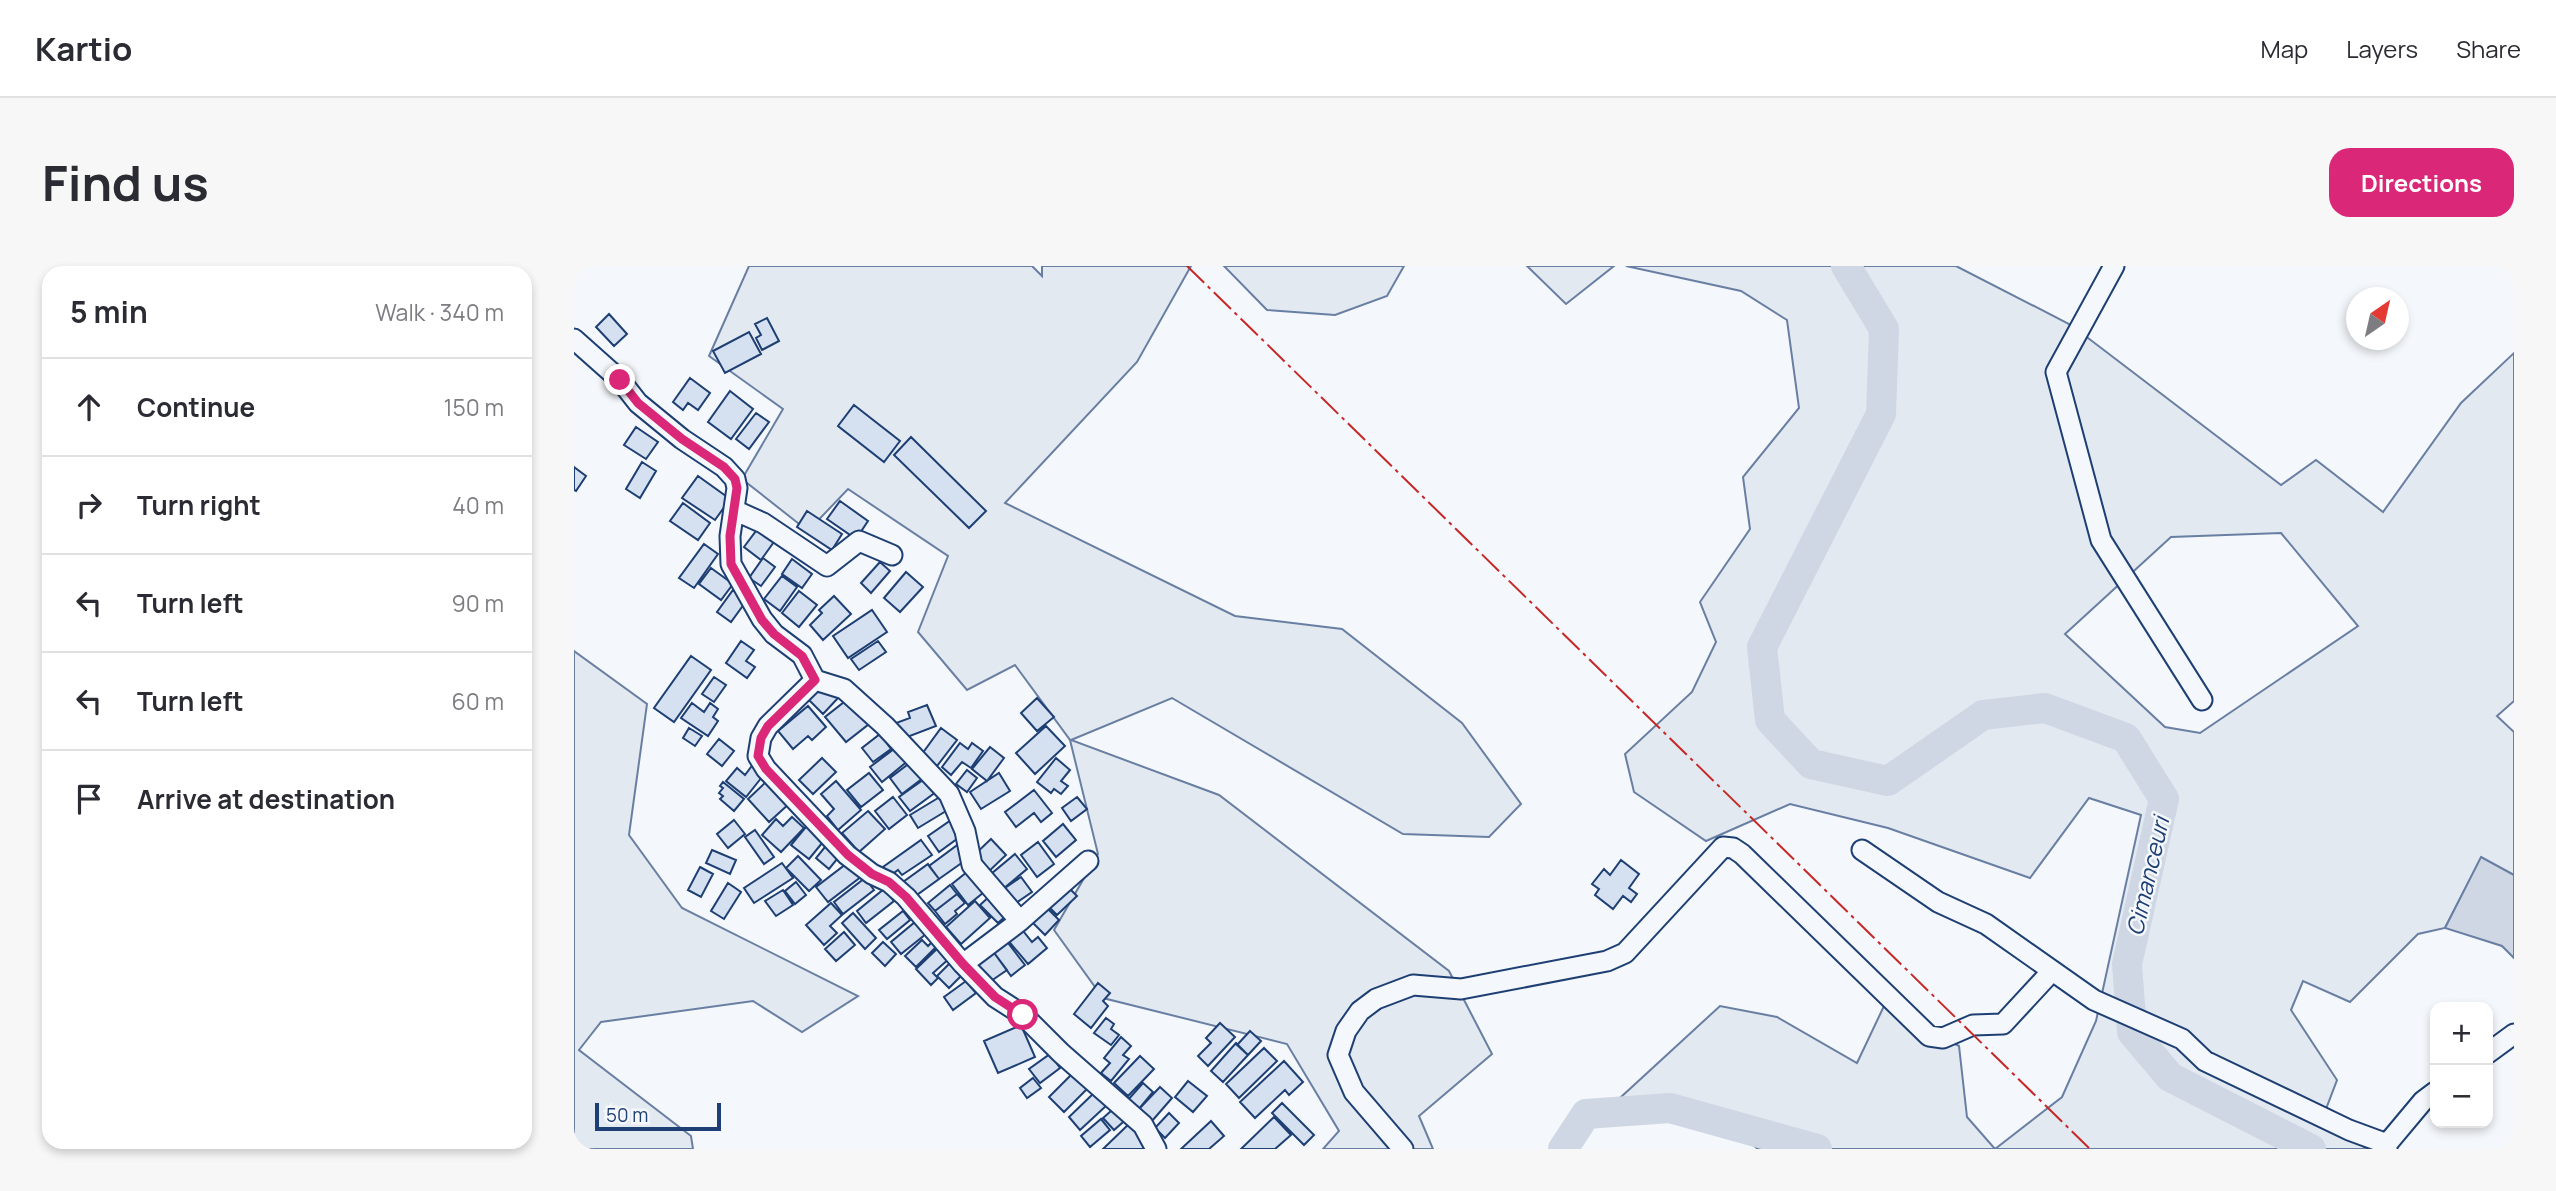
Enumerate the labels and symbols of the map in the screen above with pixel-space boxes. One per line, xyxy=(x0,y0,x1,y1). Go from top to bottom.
north arrow xyxy=(2346,287,2409,350)
route end xyxy=(604,364,635,395)
water label: Cimanceuri xyxy=(2118,811,2177,938)
route start xyxy=(1007,999,1038,1030)
scale bar xyxy=(595,1100,721,1132)

